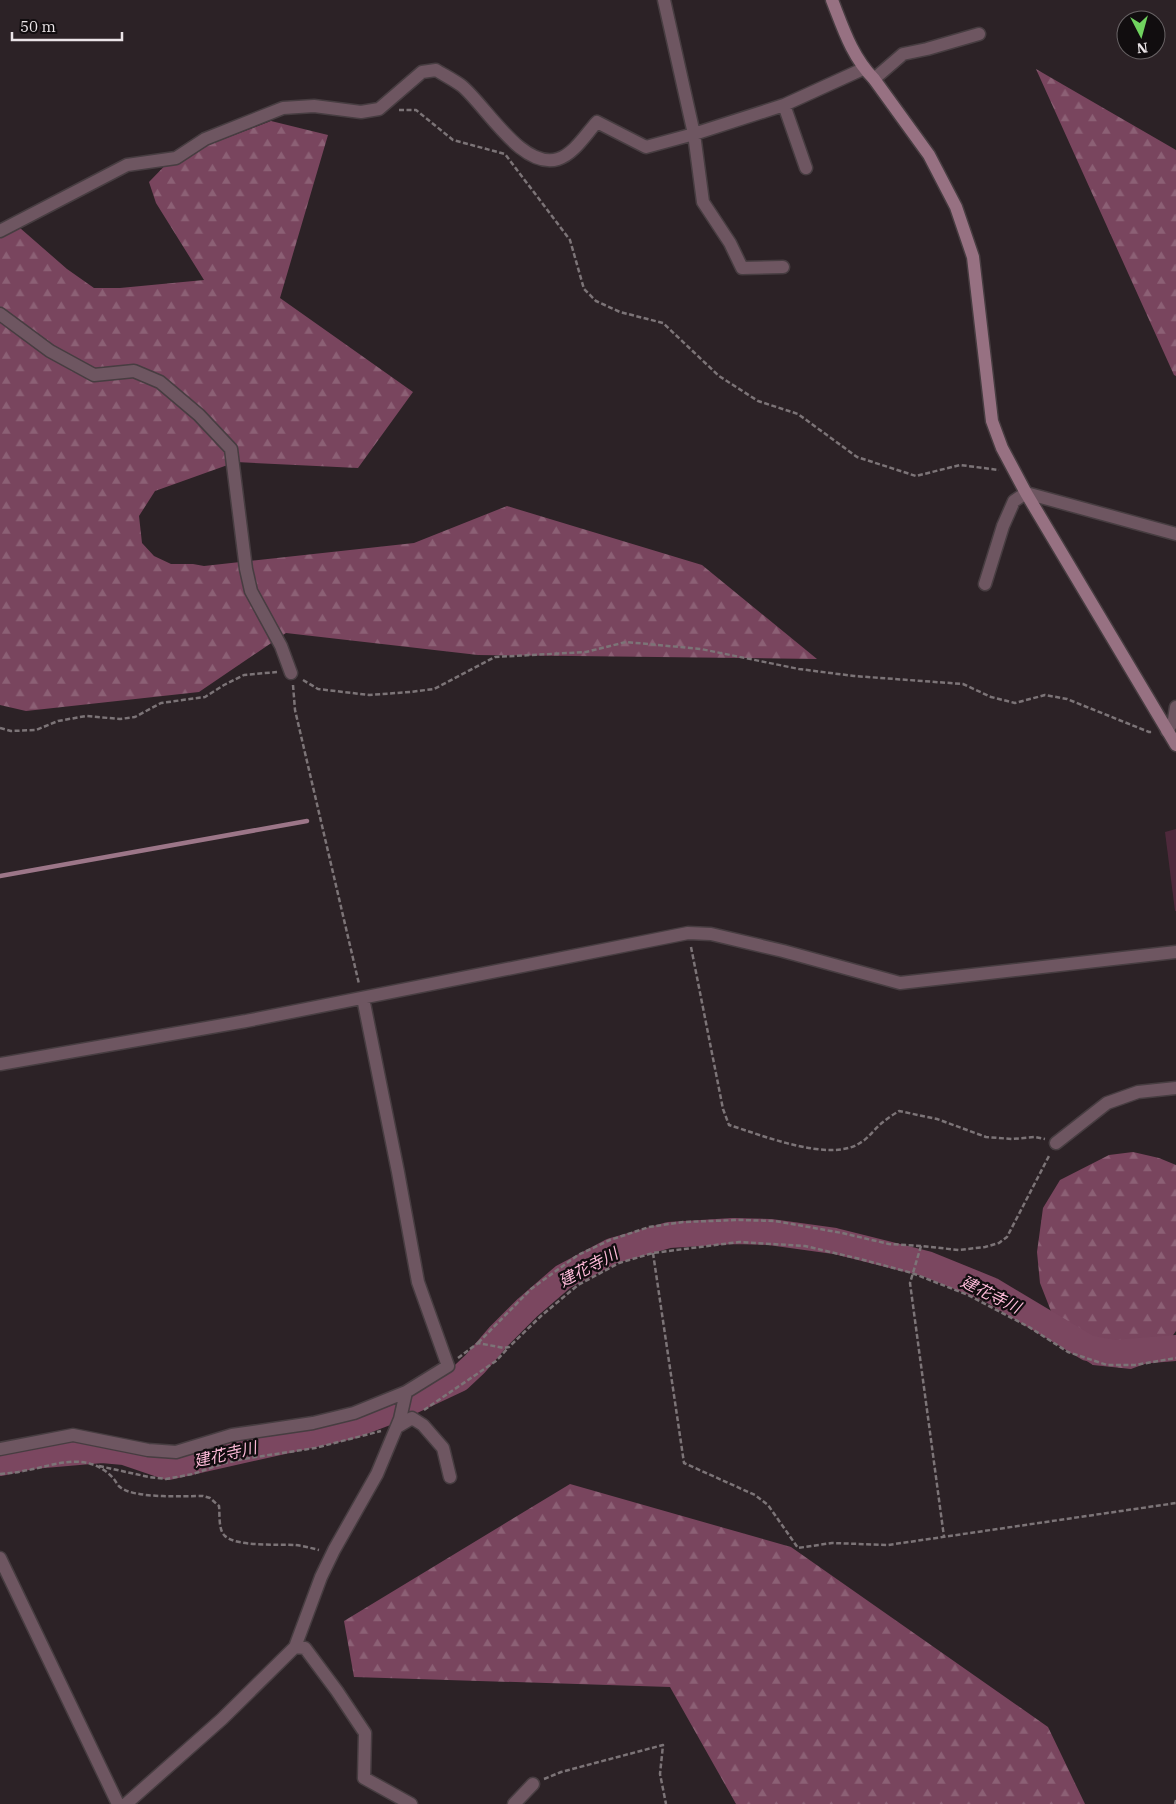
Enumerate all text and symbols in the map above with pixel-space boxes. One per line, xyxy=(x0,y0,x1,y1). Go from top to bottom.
scale bar xyxy=(12,10,122,42)
north arrow xyxy=(1116,10,1166,60)
text: 50 m xyxy=(20,17,56,36)
text: N xyxy=(1136,38,1149,57)
water label: 建花寺川 xyxy=(555,1242,623,1291)
water label: 建花寺川 xyxy=(958,1271,1026,1318)
water label: 建花寺川 xyxy=(192,1437,260,1471)

